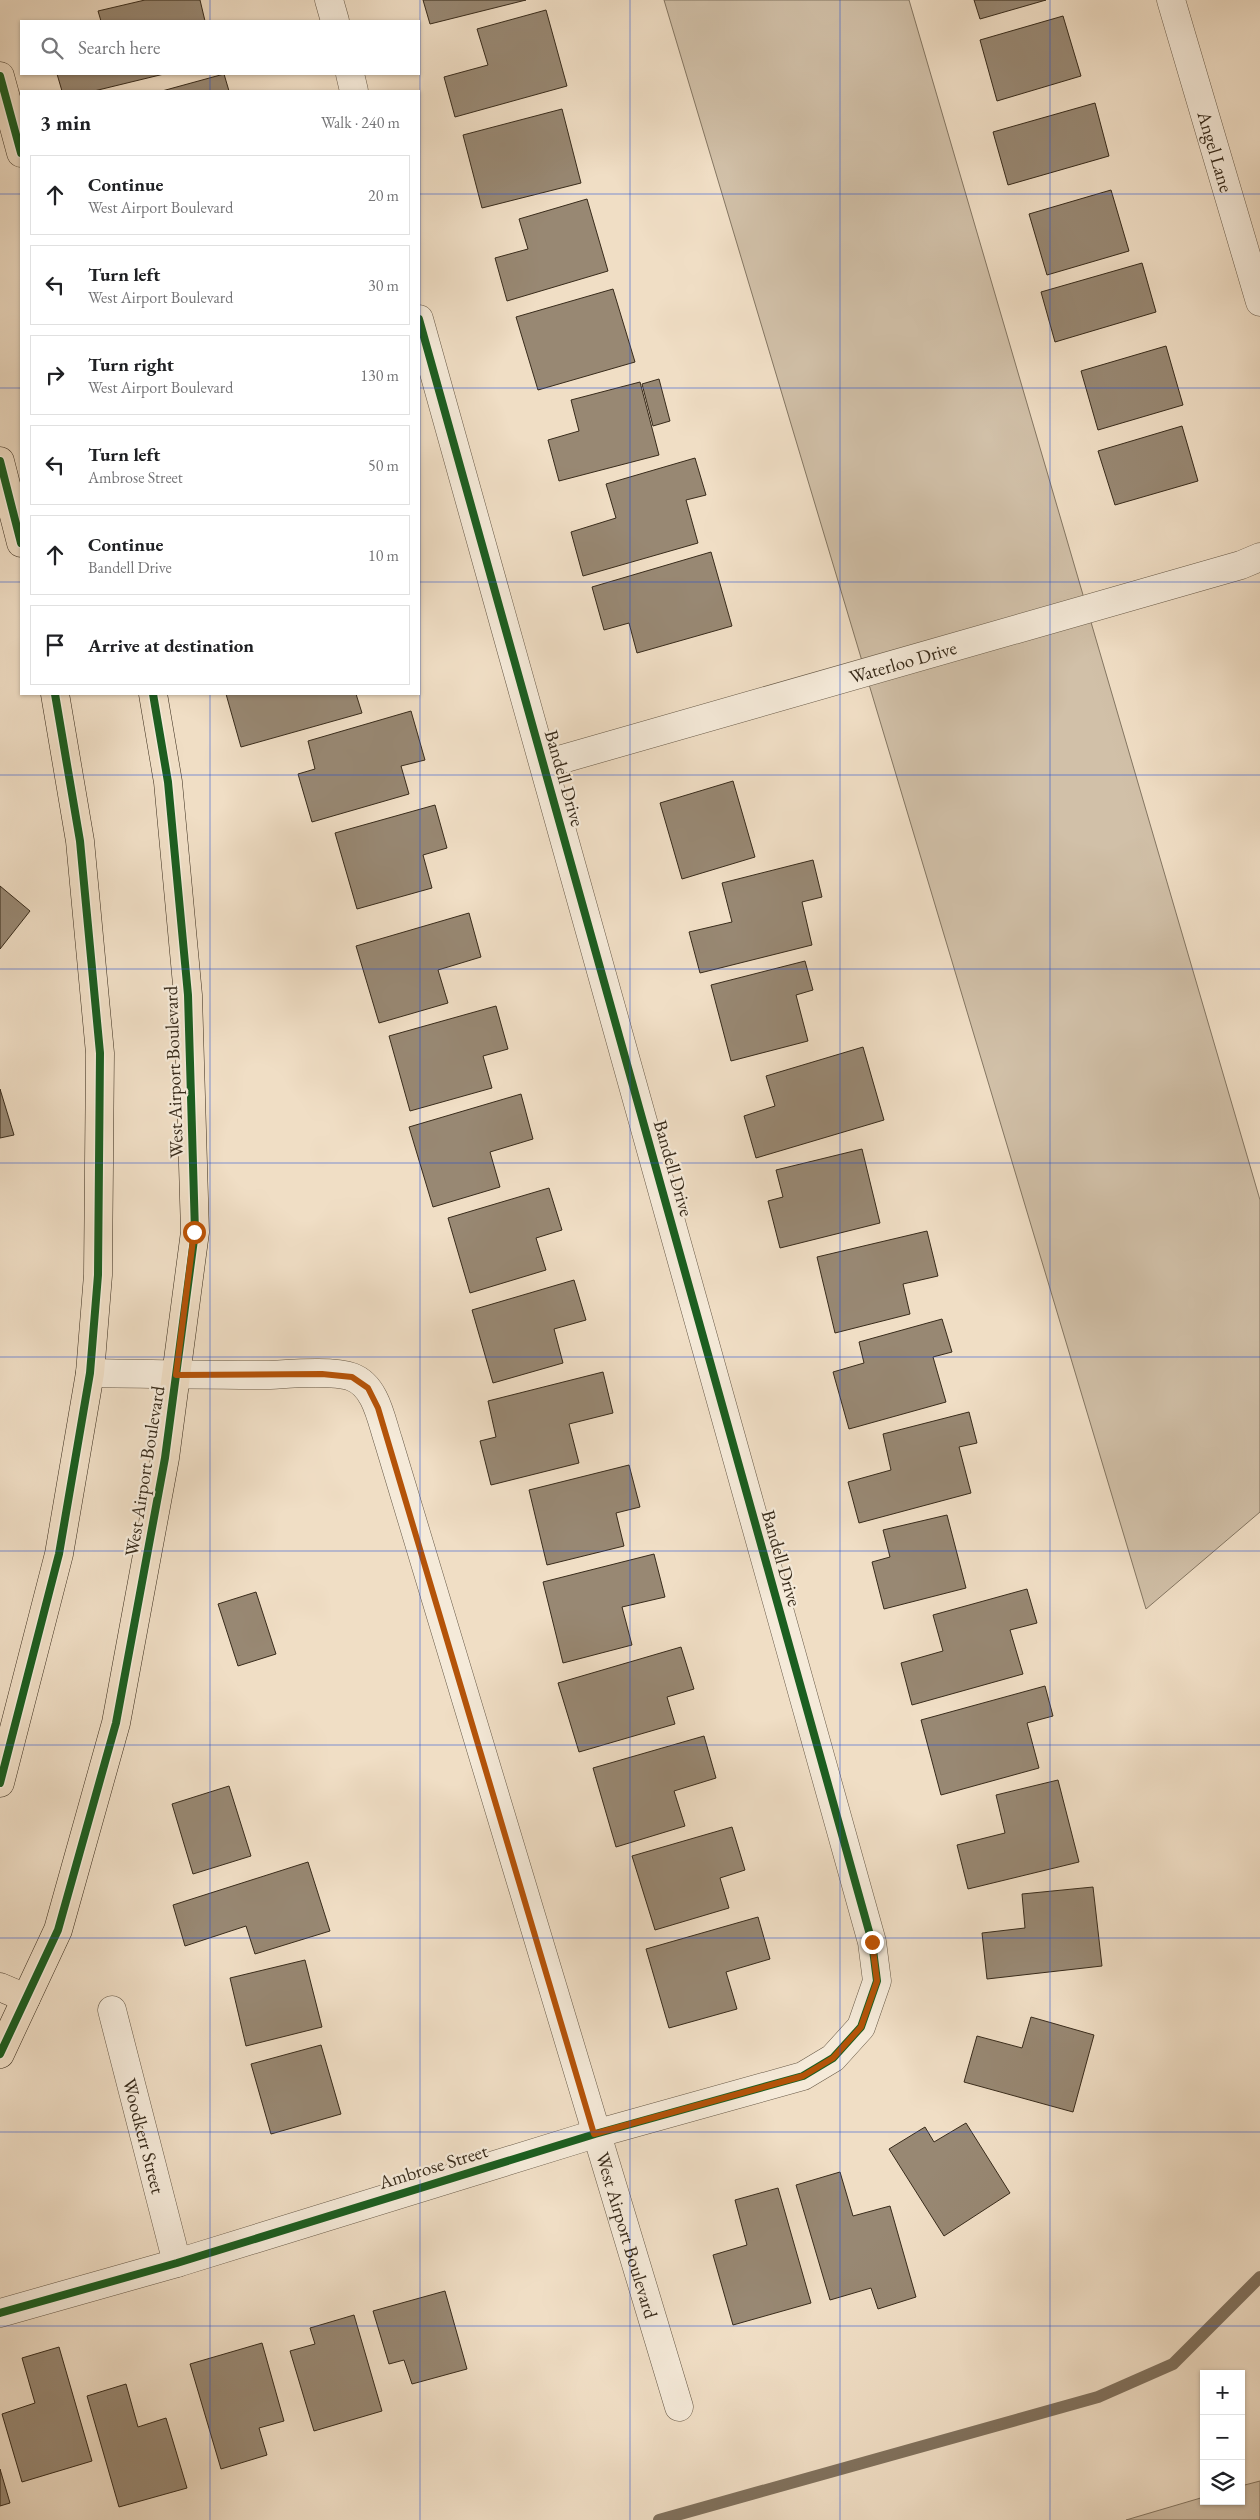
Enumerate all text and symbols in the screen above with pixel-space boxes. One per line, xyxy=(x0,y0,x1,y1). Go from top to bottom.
search box xyxy=(20,20,420,75)
icon: search xyxy=(38,34,66,62)
text: Search here xyxy=(78,35,160,60)
street label: Angel Lane xyxy=(1191,107,1239,195)
text: 3 min xyxy=(40,109,91,136)
text: Walk · 240 m xyxy=(321,112,400,133)
text: Continue xyxy=(88,172,163,197)
icon: ahead xyxy=(41,181,69,209)
text: 20 m xyxy=(368,185,399,206)
text: West Airport Boulevard xyxy=(88,197,233,218)
text: Turn left xyxy=(88,262,160,287)
icon: left xyxy=(41,271,69,299)
text: 30 m xyxy=(368,275,399,296)
text: West Airport Boulevard xyxy=(88,287,233,308)
text: Turn right xyxy=(88,352,174,377)
icon: right xyxy=(41,361,69,389)
text: 130 m xyxy=(360,365,399,386)
text: West Airport Boulevard xyxy=(88,377,233,398)
text: Turn left xyxy=(88,442,160,467)
icon: left xyxy=(41,451,69,479)
text: 50 m xyxy=(368,455,399,476)
text: Ambrose Street xyxy=(88,467,183,488)
text: Continue xyxy=(88,532,163,557)
icon: ahead xyxy=(41,541,69,569)
text: 10 m xyxy=(368,545,399,566)
text: Bandell Drive xyxy=(88,557,172,578)
icon: arrive xyxy=(41,631,69,659)
text: Arrive at destination xyxy=(88,633,254,658)
street label: Waterloo Drive xyxy=(846,635,959,689)
street label: Bandell Drive xyxy=(539,727,590,829)
street label: West Airport Boulevard xyxy=(158,985,189,1159)
street label: Bandell Drive xyxy=(648,1117,699,1219)
route start xyxy=(183,1221,206,1244)
street label: West Airport Boulevard xyxy=(119,1384,170,1558)
street label: Bandell Drive xyxy=(756,1507,807,1609)
route end xyxy=(861,1931,884,1954)
street label: Woodkerr Street xyxy=(117,2075,171,2197)
street label: Ambrose Street xyxy=(375,2138,491,2195)
street label: West Airport Boulevard xyxy=(590,2149,664,2322)
map controls xyxy=(1200,2370,1245,2505)
button: + xyxy=(1200,2370,1245,2415)
button: − xyxy=(1200,2415,1245,2460)
button: layers xyxy=(1200,2460,1245,2505)

